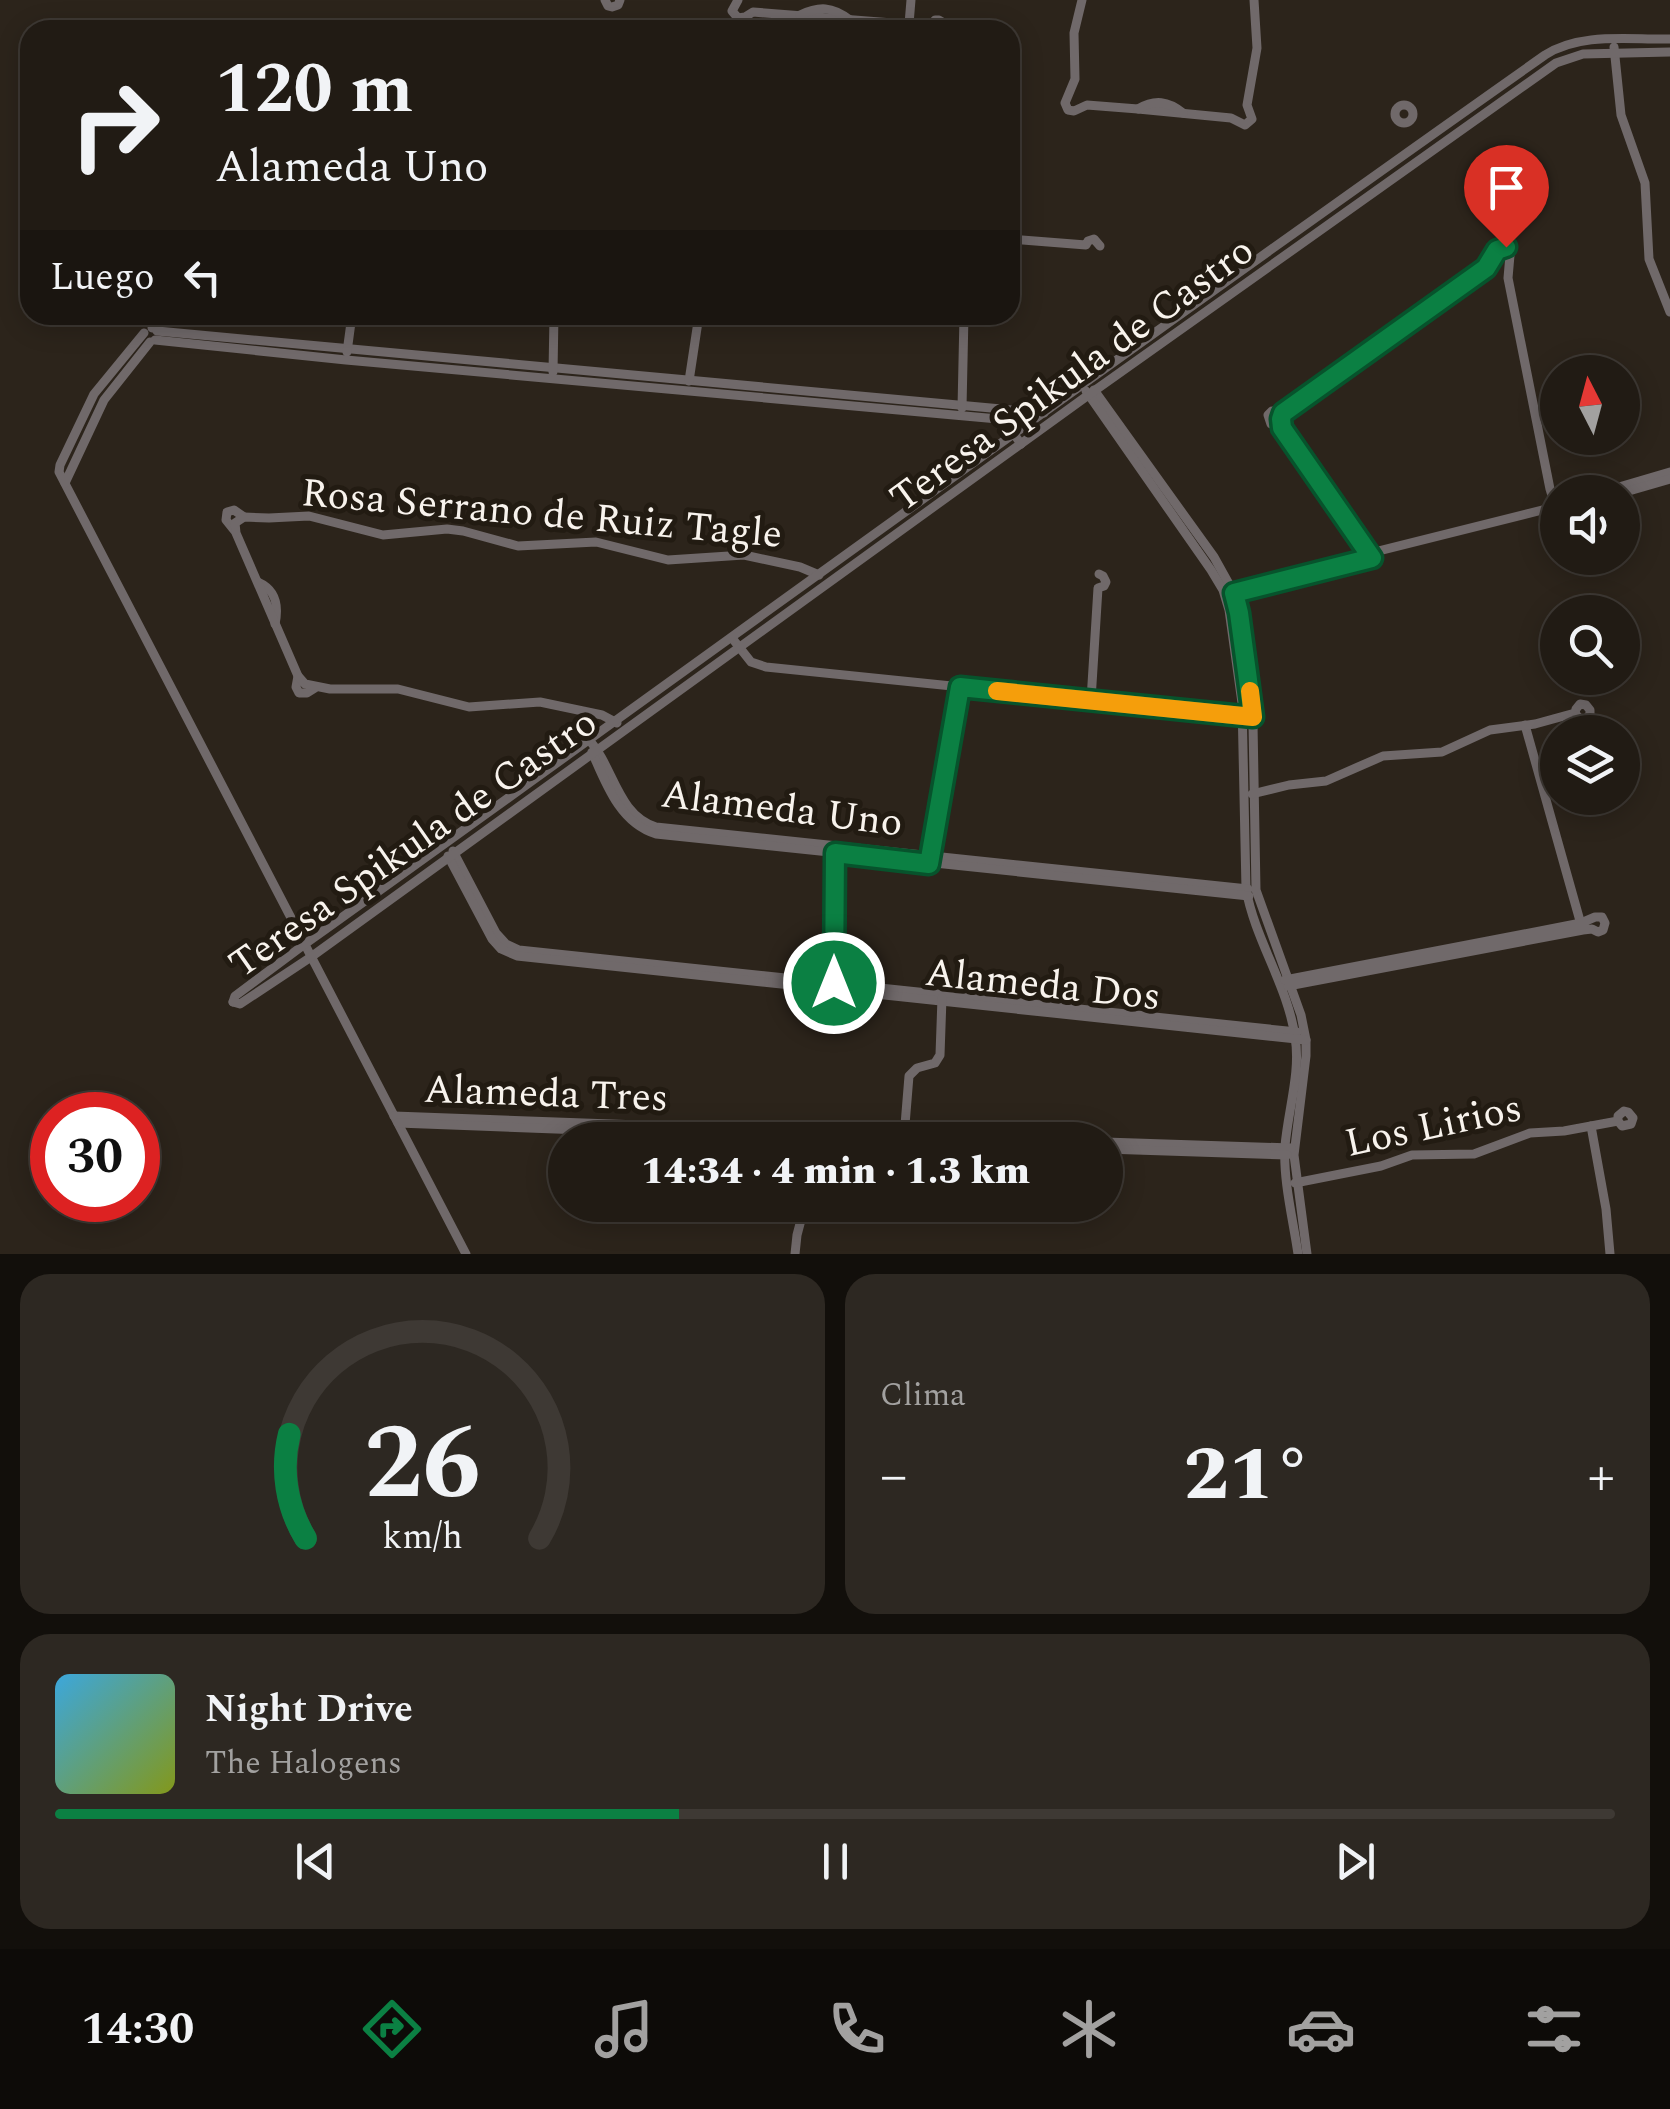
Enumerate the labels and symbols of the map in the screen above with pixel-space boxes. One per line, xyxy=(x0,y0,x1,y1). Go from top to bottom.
pin xyxy=(1464,145,1549,248)
street label: Teresa Spikula de Castro xyxy=(877,222,1267,528)
north arrow xyxy=(1540,355,1640,455)
street label: Rosa Serrano de Ruiz Tagle xyxy=(299,463,785,566)
street label: Teresa Spikula de Castro xyxy=(217,694,610,995)
street label: Alameda Uno xyxy=(657,764,906,855)
position arrow xyxy=(782,931,886,1035)
street label: Alameda Dos xyxy=(922,943,1164,1028)
street label: Alameda Tres xyxy=(422,1060,669,1129)
street label: Los Lirios xyxy=(1340,1078,1528,1175)
speed limit sign: 30 xyxy=(30,1092,160,1222)

